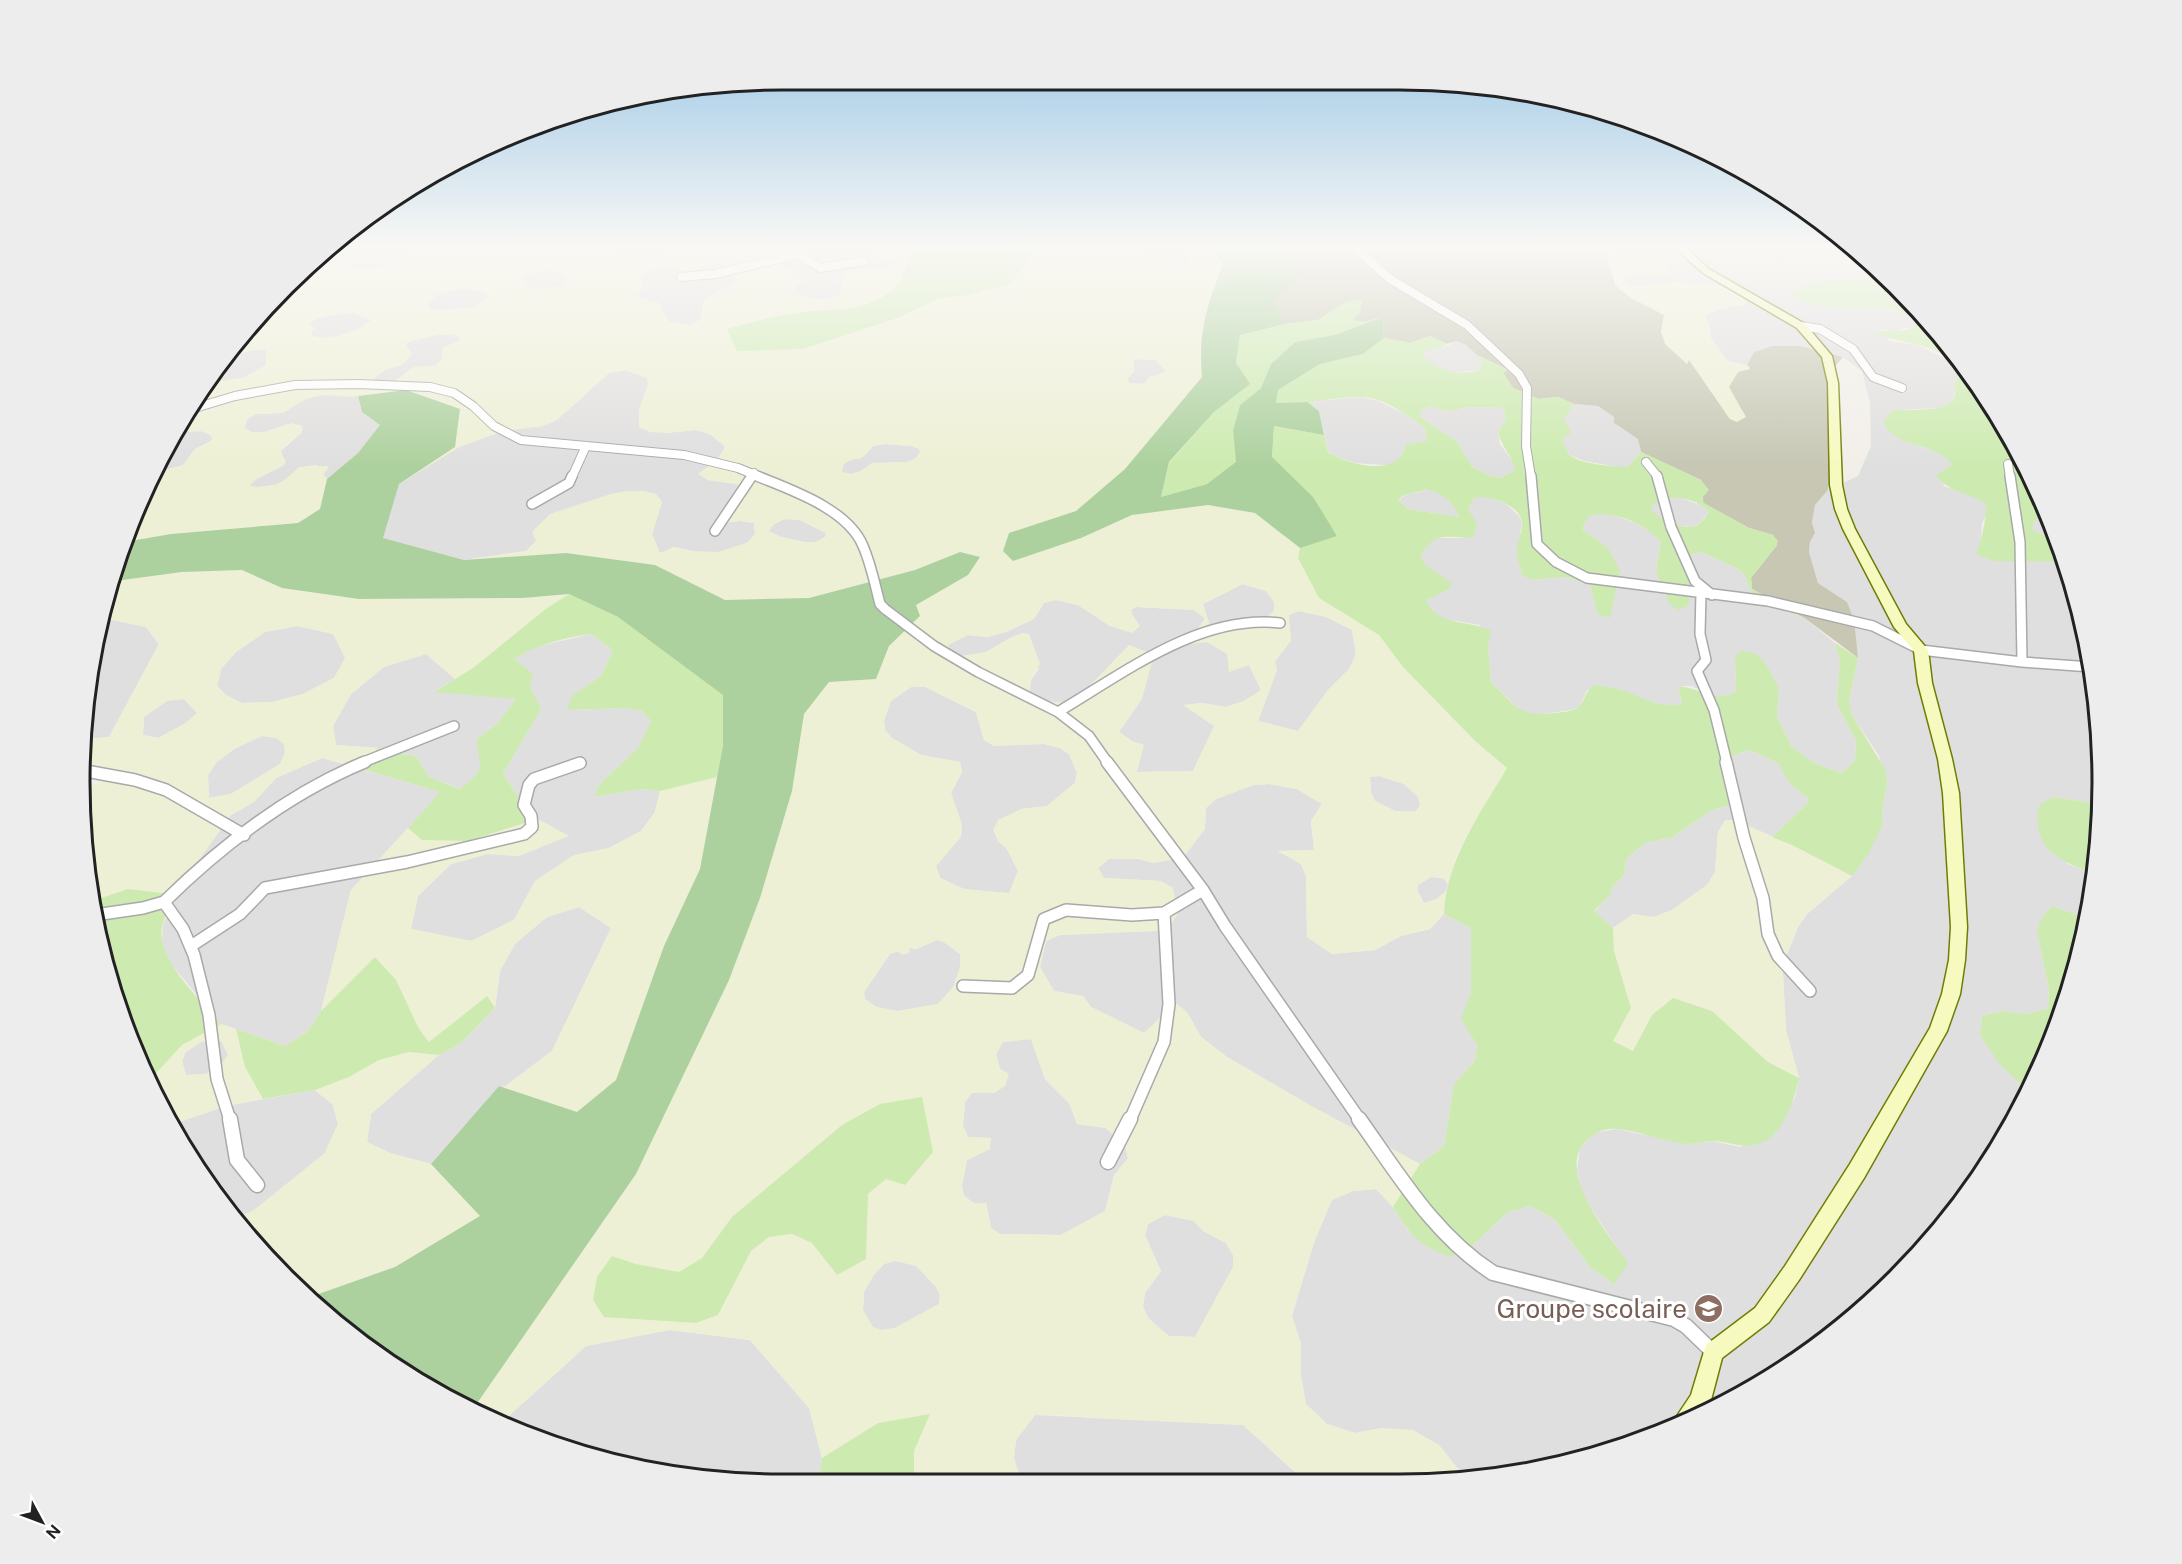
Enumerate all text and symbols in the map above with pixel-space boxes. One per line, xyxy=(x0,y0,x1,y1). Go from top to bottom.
school or university icon: Groupe scolaire xyxy=(1692,1292,1724,1324)
place label: Groupe scolaire xyxy=(1496,1293,1687,1324)
north arrow xyxy=(12,1492,72,1552)
text: N xyxy=(42,1521,64,1542)

